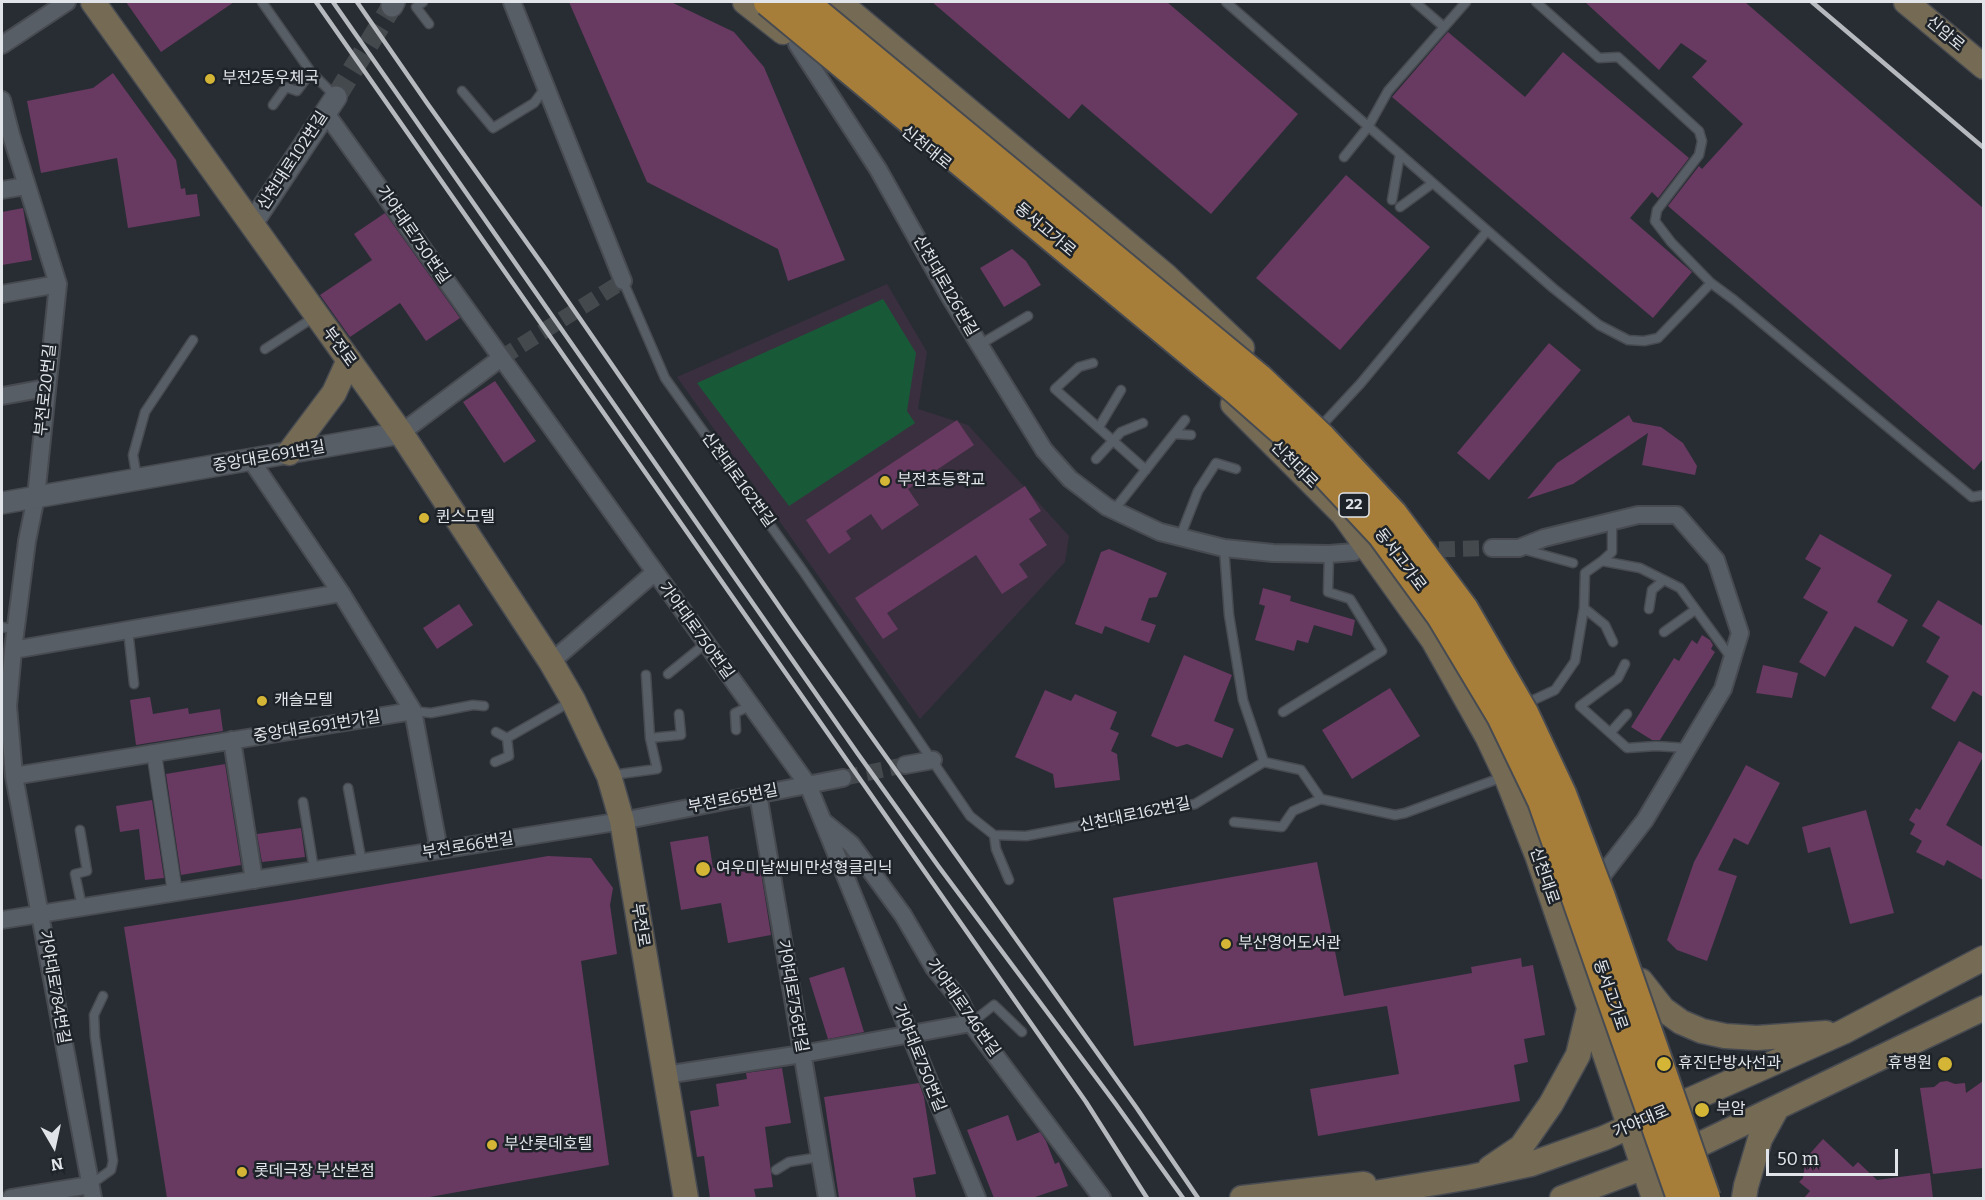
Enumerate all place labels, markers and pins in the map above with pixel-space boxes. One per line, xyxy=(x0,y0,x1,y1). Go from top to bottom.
place label: 부전2동우체국 xyxy=(222,69,319,89)
marker: 부전2동우체국 xyxy=(203,72,217,86)
place label: 부전초등학교 xyxy=(897,471,985,491)
marker: 부전초등학교 xyxy=(878,474,892,488)
place label: 퀸스모텔 xyxy=(436,508,495,528)
marker: 퀸스모텔 xyxy=(417,511,431,525)
place label: 캐슬모텔 xyxy=(274,691,333,711)
marker: 캐슬모텔 xyxy=(255,694,269,708)
place label: 여우미날씬비만성형클리닉 xyxy=(716,859,893,879)
marker: 여우미날씬비만성형클리닉 xyxy=(694,860,712,878)
place label: 부산영어도서관 xyxy=(1238,934,1341,954)
marker: 부산영어도서관 xyxy=(1219,937,1233,951)
place label: 휴진단방사선과 xyxy=(1678,1054,1781,1074)
place label: 휴병원 xyxy=(1888,1054,1932,1074)
marker: 휴진단방사선과 xyxy=(1655,1055,1673,1073)
marker: 휴병원 xyxy=(1936,1055,1954,1073)
place label: 부암 xyxy=(1716,1100,1745,1120)
marker: 부암 xyxy=(1693,1101,1711,1119)
place label: 부산롯데호텔 xyxy=(504,1135,592,1155)
marker: 부산롯데호텔 xyxy=(485,1138,499,1152)
place label: 롯데극장 부산본점 xyxy=(254,1162,375,1182)
marker: 롯데극장 부산본점 xyxy=(235,1165,249,1179)

